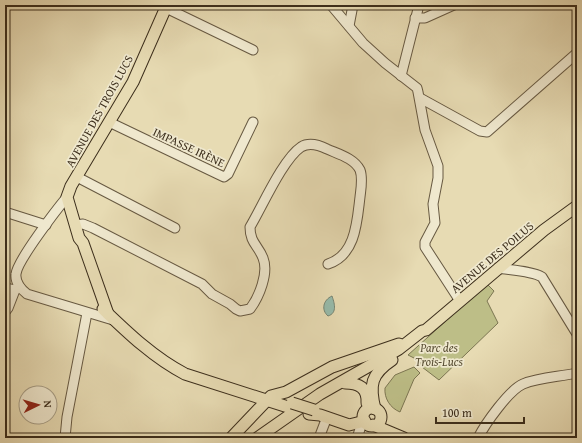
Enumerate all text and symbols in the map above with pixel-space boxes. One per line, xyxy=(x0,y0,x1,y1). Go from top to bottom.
street label: AVENUE DES TROIS LUCS xyxy=(61,52,137,170)
street label: IMPASSE IRÈNE xyxy=(150,123,228,171)
street label: AVENUE DES POILUS xyxy=(447,217,537,297)
park label: Parc des Trois-Lucs xyxy=(415,339,464,370)
north arrow xyxy=(18,385,58,425)
scale bar xyxy=(436,399,524,425)
text: N xyxy=(40,400,56,409)
text: 100 m xyxy=(442,404,472,421)

